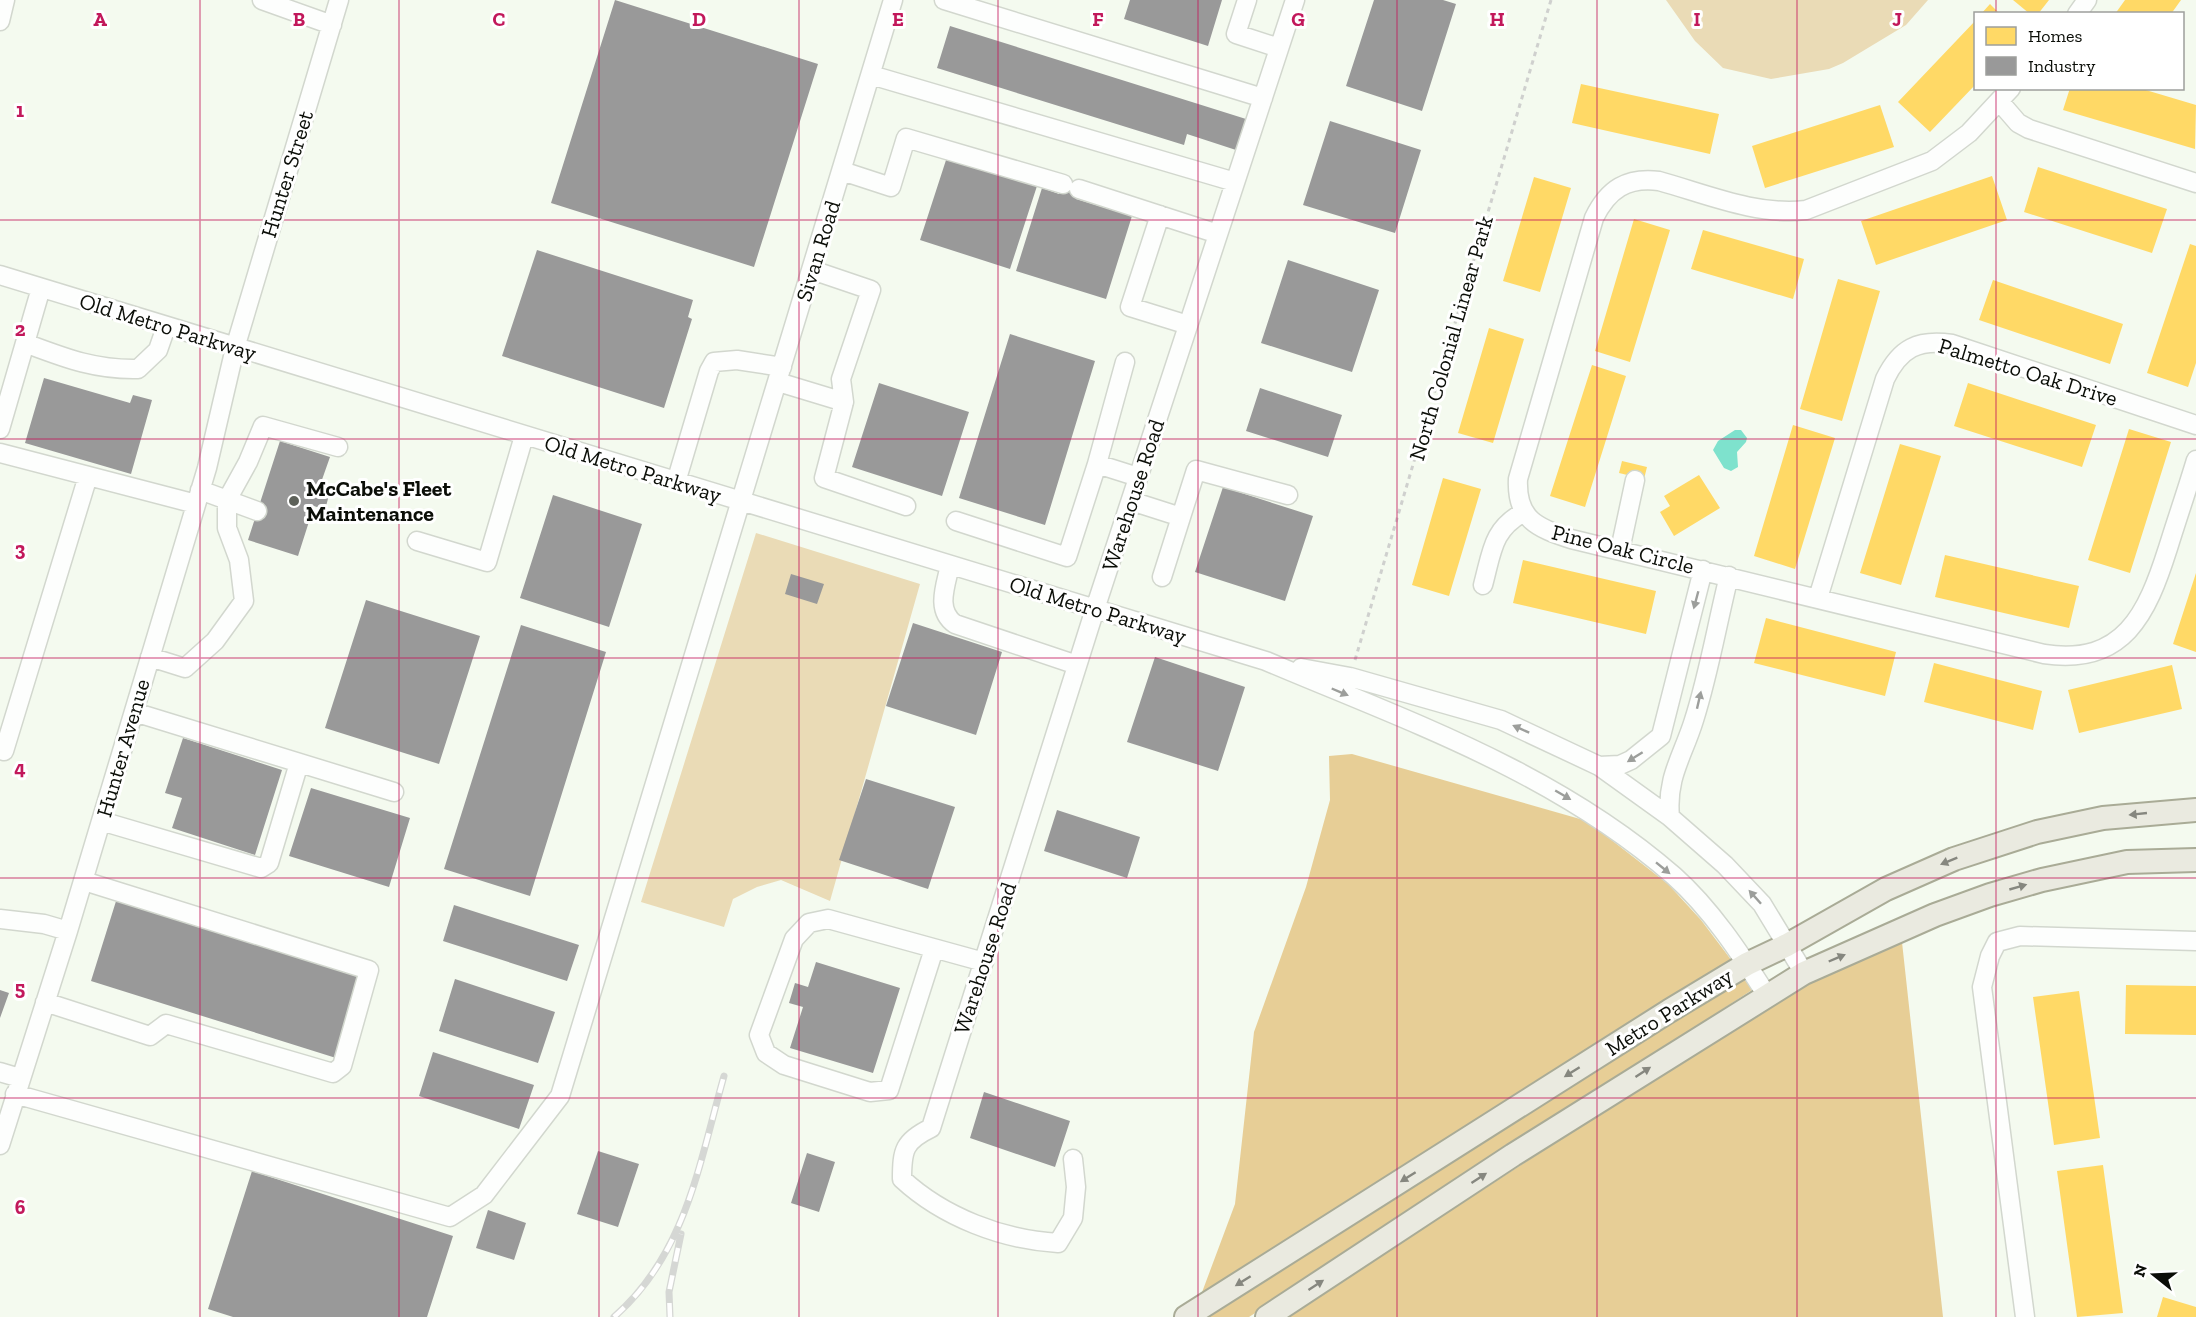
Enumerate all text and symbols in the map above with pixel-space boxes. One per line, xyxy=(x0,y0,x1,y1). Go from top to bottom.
text: A xyxy=(93,7,107,31)
text: B xyxy=(293,7,305,31)
text: C xyxy=(493,7,506,31)
text: D xyxy=(692,7,706,31)
text: E xyxy=(892,7,904,31)
text: F xyxy=(1092,7,1104,31)
text: G xyxy=(1291,7,1305,31)
text: H xyxy=(1489,7,1505,31)
text: I xyxy=(1693,7,1701,31)
text: J xyxy=(1892,7,1902,31)
legend xyxy=(1974,12,2184,90)
text: Homes xyxy=(2028,25,2082,47)
text: Industry xyxy=(2028,55,2096,77)
text: 1 xyxy=(16,98,24,122)
street label: Hunter Street xyxy=(255,106,319,241)
street label: Sivan Road xyxy=(790,197,846,305)
street label: North Colonial Linear Park xyxy=(1403,212,1499,464)
street label: Old Metro Parkway xyxy=(76,287,260,367)
text: 2 xyxy=(15,317,26,341)
street label: Palmetto Oak Drive xyxy=(1935,332,2121,412)
street label: Warehouse Road xyxy=(1096,416,1170,574)
street label: Old Metro Parkway xyxy=(541,429,725,509)
place label: McCabe's Fleet Maintenance xyxy=(306,475,451,527)
marker: McCabe's Fleet Maintenance xyxy=(287,494,301,508)
street label: Pine Oak Circle xyxy=(1549,518,1697,580)
text: 3 xyxy=(15,537,26,561)
street label: Old Metro Parkway xyxy=(1006,570,1190,650)
one-way arrow xyxy=(1690,591,1700,609)
street label: Hunter Avenue xyxy=(90,676,156,820)
one-way arrow xyxy=(1331,687,1349,697)
one-way arrow xyxy=(1695,691,1704,710)
one-way arrow xyxy=(1511,724,1529,734)
one-way arrow xyxy=(1627,751,1643,762)
text: 4 xyxy=(14,756,26,780)
one-way arrow xyxy=(1555,789,1571,800)
one-way arrow xyxy=(2128,809,2147,819)
one-way arrow xyxy=(1940,857,1958,866)
one-way arrow xyxy=(1655,861,1671,874)
street label: Warehouse Road xyxy=(948,879,1022,1037)
one-way arrow xyxy=(2009,882,2027,891)
one-way arrow xyxy=(1749,890,1762,905)
one-way arrow xyxy=(1829,953,1847,963)
street label: Metro Parkway xyxy=(1600,962,1738,1062)
text: 5 xyxy=(15,976,25,1000)
one-way arrow xyxy=(1564,1067,1581,1078)
one-way arrow xyxy=(1635,1067,1651,1078)
one-way arrow xyxy=(1400,1171,1416,1182)
one-way arrow xyxy=(1471,1173,1487,1184)
text: 6 xyxy=(15,1195,26,1219)
north arrow xyxy=(2124,1245,2184,1305)
text: N xyxy=(2129,1262,2151,1279)
one-way arrow xyxy=(1235,1275,1251,1286)
one-way arrow xyxy=(1308,1280,1324,1291)

